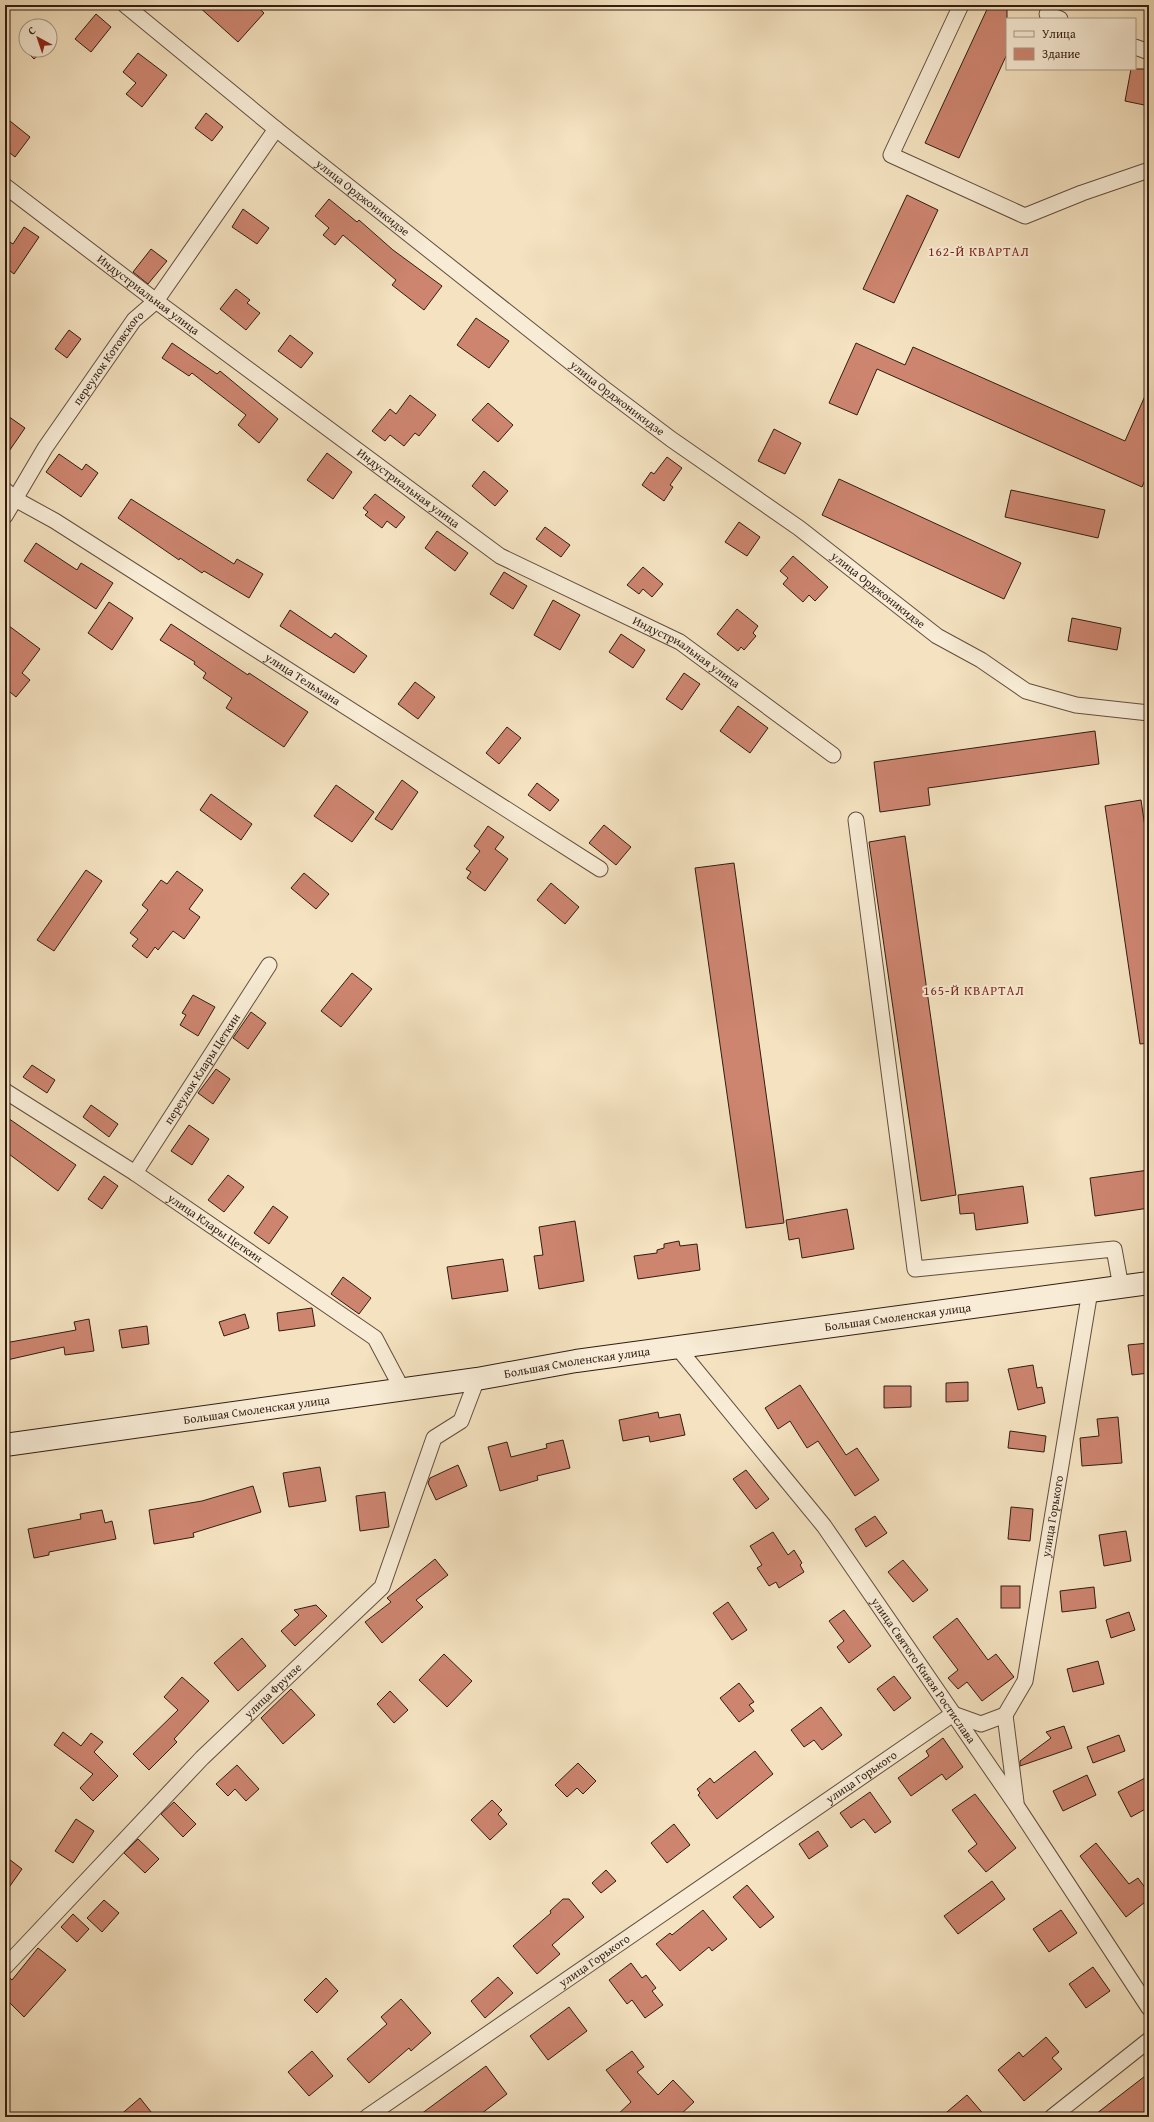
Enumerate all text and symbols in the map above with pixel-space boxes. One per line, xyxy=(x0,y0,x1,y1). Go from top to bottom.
north arrow xyxy=(18,18,58,58)
legend xyxy=(1006,18,1136,70)
text: С xyxy=(24,22,39,38)
text: Улица xyxy=(1042,25,1076,42)
text: Здание xyxy=(1042,45,1081,62)
street label: улица Орджоникидзе xyxy=(312,154,414,240)
district label: 162-Й КВАРТАЛ xyxy=(928,242,1030,261)
street label: Индустриальная улица xyxy=(94,250,204,339)
street label: переулок Котовского xyxy=(68,306,147,408)
street label: улица Орджоникидзе xyxy=(566,355,669,440)
street label: Индустриальная улица xyxy=(354,444,464,532)
street label: улица Орджоникидзе xyxy=(827,547,929,632)
street label: Индустриальная улица xyxy=(630,612,744,692)
street label: улица Тельмана xyxy=(261,648,344,709)
district label: 165-Й КВАРТАЛ xyxy=(923,981,1025,1000)
street label: переулок Клары Цеткин xyxy=(160,1010,244,1127)
street label: улица Клары Цеткин xyxy=(164,1188,266,1266)
street label: Большая Смоленская улица xyxy=(823,1298,972,1335)
street label: Большая Смоленская улица xyxy=(503,1342,651,1382)
street label: Большая Смоленская улица xyxy=(182,1391,331,1428)
street label: улица Горького xyxy=(1037,1474,1067,1559)
street label: улица Святого Князя Ростислава xyxy=(867,1593,980,1747)
street label: улица Фрунзе xyxy=(239,1659,305,1722)
street label: улица Горького xyxy=(821,1746,900,1808)
street label: улица Горького xyxy=(554,1930,633,1991)

